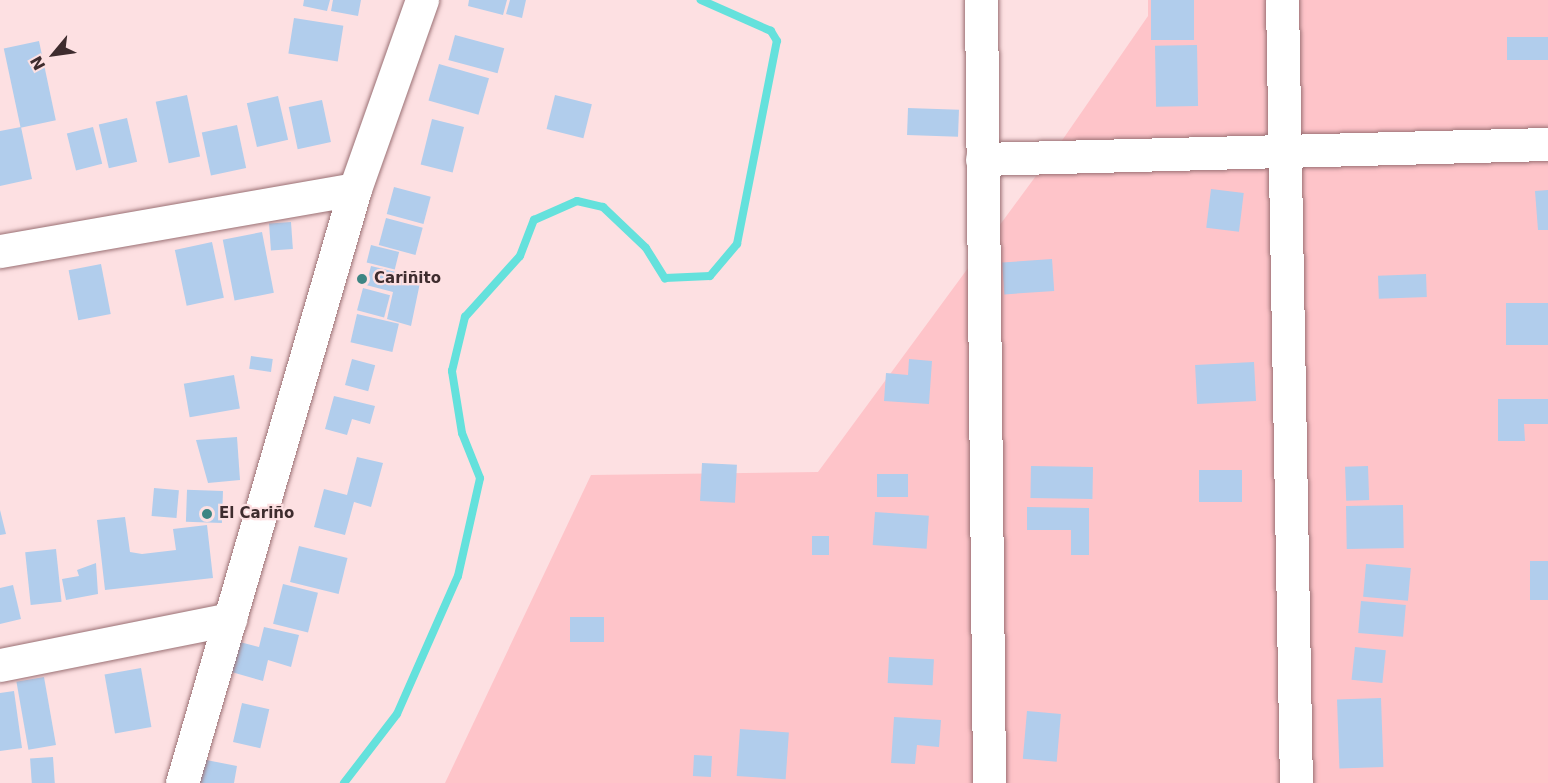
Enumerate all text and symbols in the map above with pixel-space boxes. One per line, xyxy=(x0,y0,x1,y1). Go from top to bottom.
north arrow xyxy=(24,24,84,84)
text: N xyxy=(26,53,49,73)
place label: Cariñito xyxy=(374,270,441,288)
marker: Cariñito xyxy=(355,272,369,286)
place label: El Cariño xyxy=(219,505,294,523)
marker: El Cariño xyxy=(200,507,214,521)

